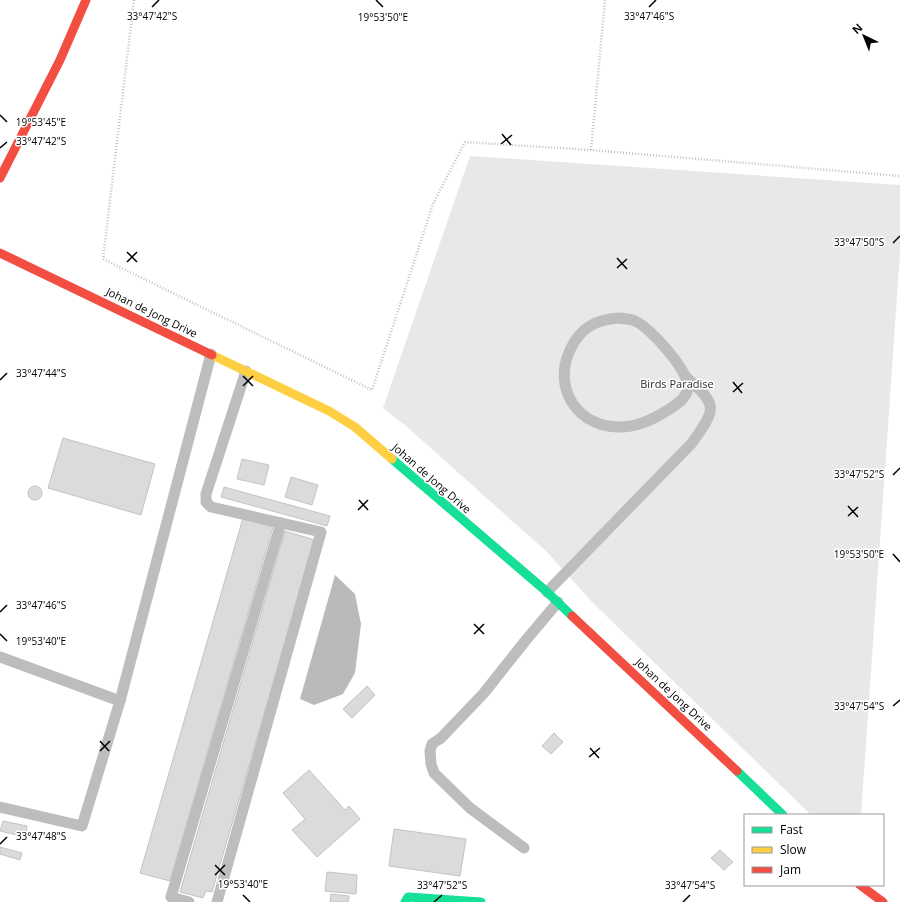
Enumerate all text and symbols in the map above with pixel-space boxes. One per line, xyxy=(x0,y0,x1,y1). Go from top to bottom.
text: 33°47'42"S xyxy=(127,9,177,23)
text: 33°47'46"S xyxy=(624,9,674,23)
text: 19°53'50"E xyxy=(358,10,408,24)
north arrow xyxy=(844,16,884,56)
text: N xyxy=(848,20,865,37)
text: 19°53'45"E xyxy=(16,115,66,129)
text: 33°47'42"S xyxy=(16,134,66,148)
text: 33°47'50"S xyxy=(834,235,884,249)
street label: Johan de Jong Drive xyxy=(103,283,200,341)
text: 33°47'44"S xyxy=(16,366,66,380)
park label: Birds Paradise xyxy=(640,376,714,391)
street label: Johan de Jong Drive xyxy=(389,439,475,516)
text: 33°47'52"S xyxy=(834,467,884,481)
text: 19°53'50"E xyxy=(834,547,884,561)
text: 33°47'46"S xyxy=(16,598,66,612)
text: 19°53'40"E xyxy=(16,634,66,648)
street label: Johan de Jong Drive xyxy=(632,654,716,734)
text: 33°47'54"S xyxy=(834,699,884,713)
legend xyxy=(744,814,884,886)
text: Fast xyxy=(780,821,803,838)
text: 33°47'48"S xyxy=(16,829,66,843)
text: Slow xyxy=(780,841,807,858)
text: Jam xyxy=(779,861,801,878)
text: 19°53'40"E xyxy=(218,877,268,891)
text: 33°47'52"S xyxy=(417,878,467,892)
text: 33°47'54"S xyxy=(665,878,715,892)

